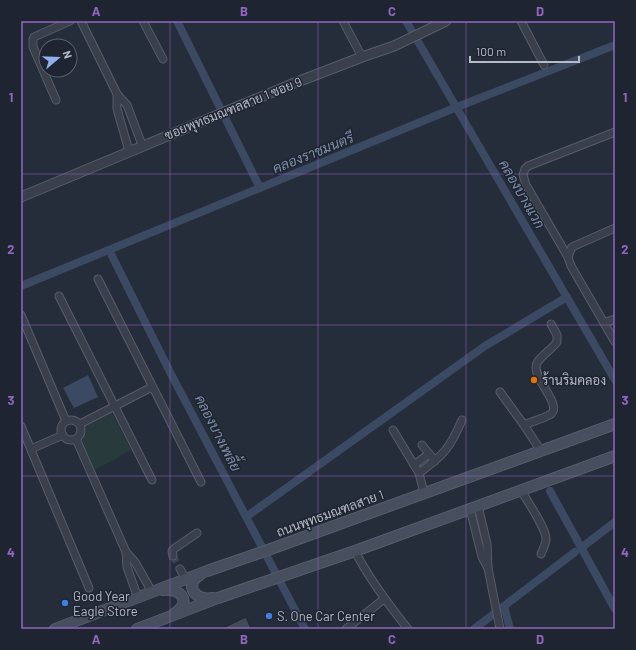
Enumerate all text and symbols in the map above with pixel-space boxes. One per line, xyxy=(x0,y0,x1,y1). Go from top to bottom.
text: A xyxy=(92,3,101,19)
text: B xyxy=(240,3,248,19)
text: C xyxy=(388,3,396,19)
text: D xyxy=(536,3,544,19)
north arrow xyxy=(38,38,78,78)
scale bar xyxy=(470,38,579,64)
text: 100 m xyxy=(476,44,506,58)
text: N xyxy=(61,49,75,60)
street label: ซอยพุทธมณฑลสาย 1 ซอย 9 xyxy=(162,73,305,145)
text: 1 xyxy=(9,89,13,105)
text: 1 xyxy=(623,89,627,105)
water label: คลองราชมนตรี xyxy=(270,128,357,177)
water label: คลองบางแวก xyxy=(496,156,549,231)
text: 2 xyxy=(7,241,15,257)
text: 2 xyxy=(621,241,629,257)
place label: ร้านริมคลอง xyxy=(542,371,606,388)
marker: ร้านริมคลอง xyxy=(529,375,539,385)
water label: คลองบางเพลี้ย xyxy=(192,390,249,474)
text: 3 xyxy=(7,392,15,408)
text: 3 xyxy=(621,392,629,408)
street label: ถนนพุทธมณฑลสาย 1 xyxy=(274,486,387,542)
text: 4 xyxy=(7,544,15,560)
text: 4 xyxy=(621,544,629,560)
place label: Good Year Eagle Store xyxy=(73,588,138,619)
marker: Good Year Eagle Store xyxy=(60,598,70,608)
place label: S. One Car Center xyxy=(277,608,375,624)
marker: S. One Car Center xyxy=(264,611,274,621)
text: A xyxy=(92,631,101,647)
text: B xyxy=(240,631,248,647)
text: C xyxy=(388,631,396,647)
text: D xyxy=(536,631,544,647)

